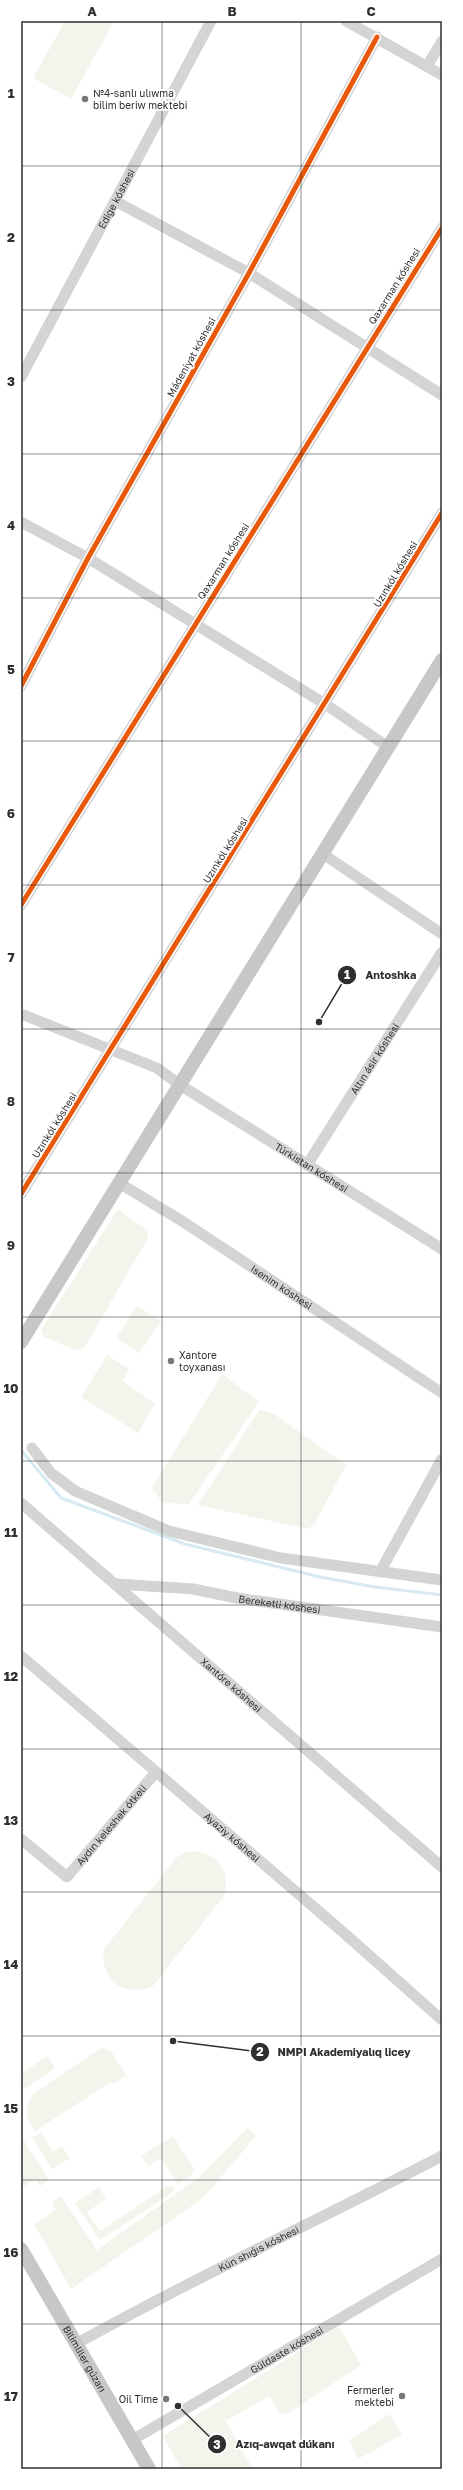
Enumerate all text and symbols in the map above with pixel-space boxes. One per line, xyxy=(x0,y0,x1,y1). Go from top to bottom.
text: A xyxy=(87,3,97,19)
text: B xyxy=(227,3,237,19)
text: C xyxy=(366,3,376,19)
text: 1 xyxy=(8,85,15,101)
place label: №4-sanlı ulıwma bilim beriw mektebi xyxy=(93,87,187,111)
marker: №4-sanlı ulıwma bilim beriw mektebi xyxy=(80,94,90,104)
street label: Edige kóshesi xyxy=(95,167,137,231)
text: 2 xyxy=(7,229,15,245)
street label: Qaxarman kóshesi xyxy=(366,246,422,326)
street label: Mádeniyat kóshesi xyxy=(164,315,218,399)
text: 3 xyxy=(7,373,15,389)
text: 4 xyxy=(7,517,15,533)
street label: Qaxarman kóshesi xyxy=(195,521,251,601)
street label: Uzınkól kóshesi xyxy=(371,539,419,609)
text: 5 xyxy=(7,661,15,677)
text: 6 xyxy=(7,805,15,821)
street label: Uzınkól kóshesi xyxy=(200,815,250,885)
text: 7 xyxy=(7,949,15,965)
callout: Antoshka xyxy=(337,964,424,987)
text: 1 xyxy=(344,967,350,982)
text: Antoshka xyxy=(366,968,416,981)
street label: Altın ásir kóshesi xyxy=(348,1021,401,1096)
street label: Uzınkól kóshesi xyxy=(29,1090,79,1160)
text: 8 xyxy=(7,1093,15,1109)
street label: Túrkistan kóshesi xyxy=(273,1140,350,1195)
text: 9 xyxy=(7,1237,15,1253)
street label: Isenim kóshesi xyxy=(249,1262,315,1312)
place label: Xantore toyxanası xyxy=(179,1349,225,1373)
marker: Xantore toyxanası xyxy=(166,1356,176,1366)
text: 10 xyxy=(3,1380,19,1396)
text: 11 xyxy=(4,1524,18,1540)
street label: Bereketli kóshesi xyxy=(238,1592,321,1616)
street label: Xantóre kóshesi xyxy=(198,1655,264,1715)
text: 12 xyxy=(4,1668,18,1684)
street label: Aydın keleshek ótkeli xyxy=(74,1782,149,1868)
street label: Ayaziy kóshesi xyxy=(202,1810,262,1864)
text: 13 xyxy=(4,1812,18,1828)
text: 14 xyxy=(4,1956,18,1972)
callout: NMPI Akademiyalıq licey xyxy=(250,2041,419,2064)
text: 2 xyxy=(256,2044,264,2059)
text: NMPI Akademiyalıq licey xyxy=(277,2045,411,2058)
text: 15 xyxy=(4,2100,18,2116)
street label: Kún shıǵıs kóshesi xyxy=(216,2223,301,2274)
text: 16 xyxy=(4,2244,18,2260)
street label: Bilimliler gúzarı xyxy=(61,2323,109,2394)
street label: Gúldaste kóshesi xyxy=(248,2324,325,2376)
place label: Fermerler mektebi xyxy=(347,2384,394,2408)
text: 17 xyxy=(4,2388,18,2404)
marker: Fermerler mektebi xyxy=(397,2391,407,2401)
place label: Oil Time xyxy=(119,2393,158,2405)
marker: Oil Time xyxy=(161,2394,171,2404)
callout: Azıq-awqat dúkanı xyxy=(207,2433,342,2456)
text: 3 xyxy=(213,2437,221,2452)
text: Azıq-awqat dúkanı xyxy=(236,2437,334,2450)

